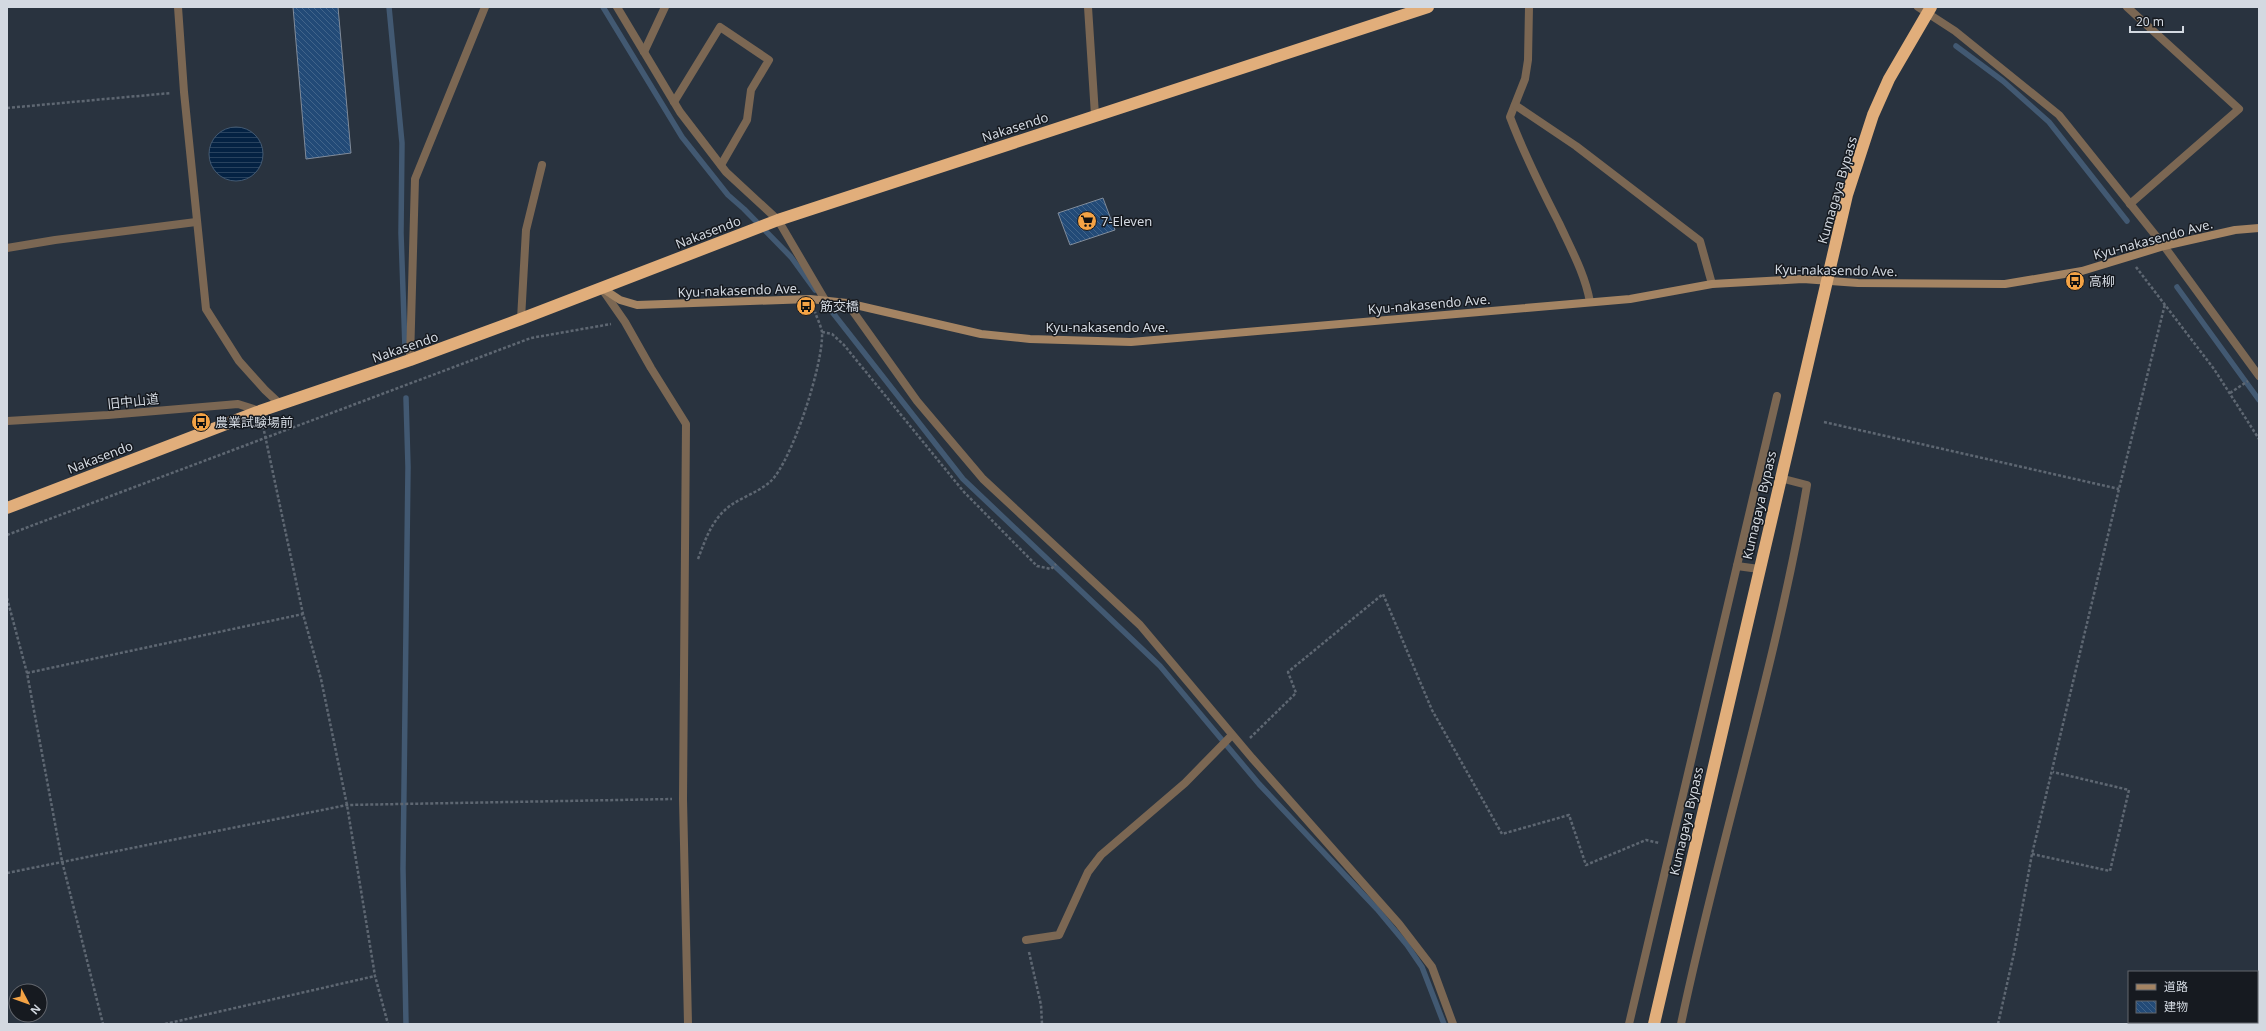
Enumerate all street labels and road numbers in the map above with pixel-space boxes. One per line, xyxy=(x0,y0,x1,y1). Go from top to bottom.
street label: Nakasendo xyxy=(979,108,1051,146)
street label: Kumagaya Bypass xyxy=(1813,134,1861,246)
street label: Nakasendo xyxy=(673,211,743,253)
street label: Kyu-nakasendo Ave. xyxy=(2091,214,2215,264)
street label: Kyu-nakasendo Ave. xyxy=(1774,260,1898,280)
street label: Kyu-nakasendo Ave. xyxy=(677,279,801,301)
street label: Kyu-nakasendo Ave. xyxy=(1367,290,1491,318)
street label: Kyu-nakasendo Ave. xyxy=(1045,318,1169,336)
street label: Nakasendo xyxy=(370,327,441,367)
street label: 旧中山道 xyxy=(106,389,160,413)
street label: Nakasendo xyxy=(65,436,135,478)
street label: Kumagaya Bypass xyxy=(1738,449,1780,561)
street label: Kumagaya Bypass xyxy=(1665,765,1707,877)

